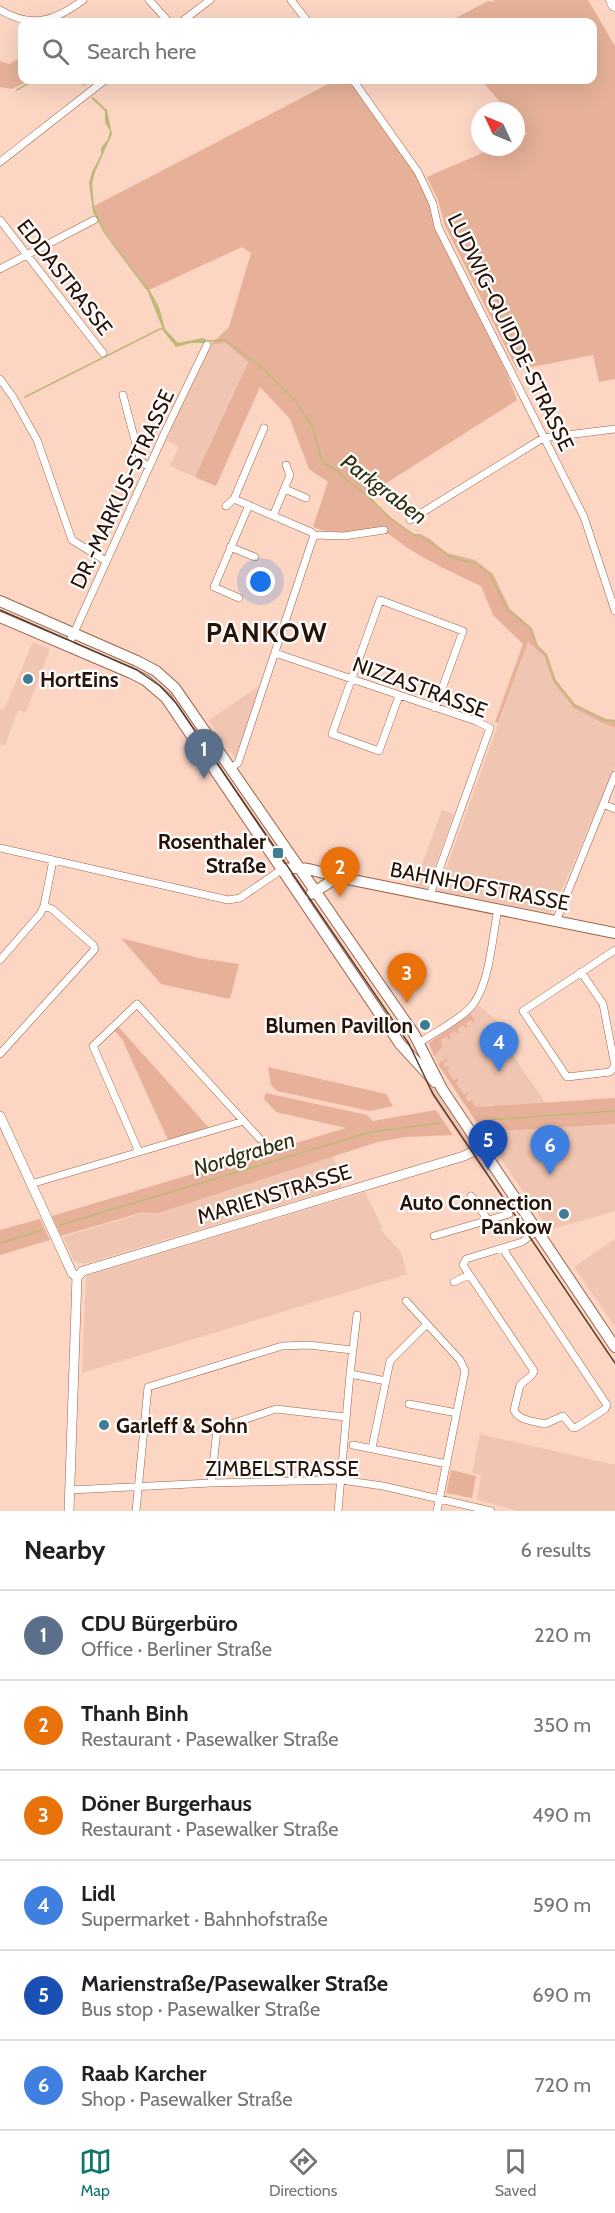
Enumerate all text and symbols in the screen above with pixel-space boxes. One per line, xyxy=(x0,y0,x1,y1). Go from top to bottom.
search box xyxy=(18,18,597,84)
icon: search xyxy=(39,35,72,68)
text: Search here xyxy=(87,38,196,65)
north arrow xyxy=(471,102,525,156)
street label: LUDWIG-QUIDDE-STRASSE xyxy=(443,209,579,455)
street label: EDDASTRASSE xyxy=(12,214,118,340)
street label: DR.-MARKUS-STRASSE xyxy=(65,385,179,593)
water label: Parkgraben xyxy=(336,448,432,530)
your location xyxy=(246,567,275,596)
district label: PANKOW xyxy=(206,616,328,649)
street label: NIZZASTRASSE xyxy=(349,651,491,723)
place label: HortEins xyxy=(40,667,119,692)
marker: HortEins xyxy=(21,672,35,686)
pin: 1 xyxy=(184,730,224,779)
place label: Rosenthaler Straße xyxy=(158,829,266,878)
marker: Rosenthaler Straße xyxy=(271,846,285,860)
pin: 2 xyxy=(320,848,360,897)
street label: BAHNHOFSTRASSE xyxy=(388,856,572,916)
pin: 3 xyxy=(388,954,426,1003)
place label: Blumen Pavillon xyxy=(265,1013,413,1038)
marker: Blumen Pavillon xyxy=(418,1018,432,1032)
pin: 4 xyxy=(480,1022,518,1072)
pin: 5 xyxy=(468,1120,508,1170)
water label: Nordgraben xyxy=(190,1126,298,1182)
pin: 6 xyxy=(530,1126,570,1175)
street label: MARIENSTRASSE xyxy=(194,1159,354,1229)
place label: Auto Connection Pankow xyxy=(400,1190,553,1239)
marker: Auto Connection Pankow xyxy=(557,1207,571,1221)
place label: Garleff & Sohn xyxy=(116,1413,248,1438)
marker: Garleff & Sohn xyxy=(97,1418,111,1432)
street label: ZIMBELSTRASSE xyxy=(205,1456,359,1481)
text: Nearby xyxy=(24,1534,105,1566)
text: 6 results xyxy=(520,1538,591,1562)
text: CDU Bürgerbüro xyxy=(81,1610,238,1637)
text: 1 xyxy=(40,1623,47,1647)
text: 220 m xyxy=(534,1623,591,1647)
text: Office · Berliner Straße xyxy=(81,1637,272,1661)
text: Thanh Binh xyxy=(81,1700,189,1727)
text: 2 xyxy=(38,1713,49,1737)
text: 350 m xyxy=(533,1713,591,1737)
text: Restaurant · Pasewalker Straße xyxy=(81,1727,339,1751)
text: Döner Burgerhaus xyxy=(81,1790,252,1817)
text: 3 xyxy=(38,1803,49,1827)
text: 490 m xyxy=(532,1803,591,1827)
text: Restaurant · Pasewalker Straße xyxy=(81,1817,339,1841)
text: Lidl xyxy=(81,1880,116,1907)
text: 4 xyxy=(37,1893,50,1917)
text: 590 m xyxy=(533,1893,591,1917)
text: Supermarket · Bahnhofstraße xyxy=(81,1907,328,1931)
text: Marienstraße/Pasewalker Straße xyxy=(81,1970,388,1997)
text: 5 xyxy=(38,1983,49,2007)
text: 690 m xyxy=(532,1983,591,2007)
text: Bus stop · Pasewalker Straße xyxy=(81,1997,320,2021)
text: Raab Karcher xyxy=(81,2060,207,2087)
text: 6 xyxy=(38,2073,49,2097)
text: 720 m xyxy=(534,2073,591,2097)
text: Shop · Pasewalker Straße xyxy=(81,2087,292,2111)
tab: Map xyxy=(79,2145,112,2200)
tab: Directions xyxy=(269,2145,337,2200)
tab: Saved xyxy=(495,2145,536,2200)

